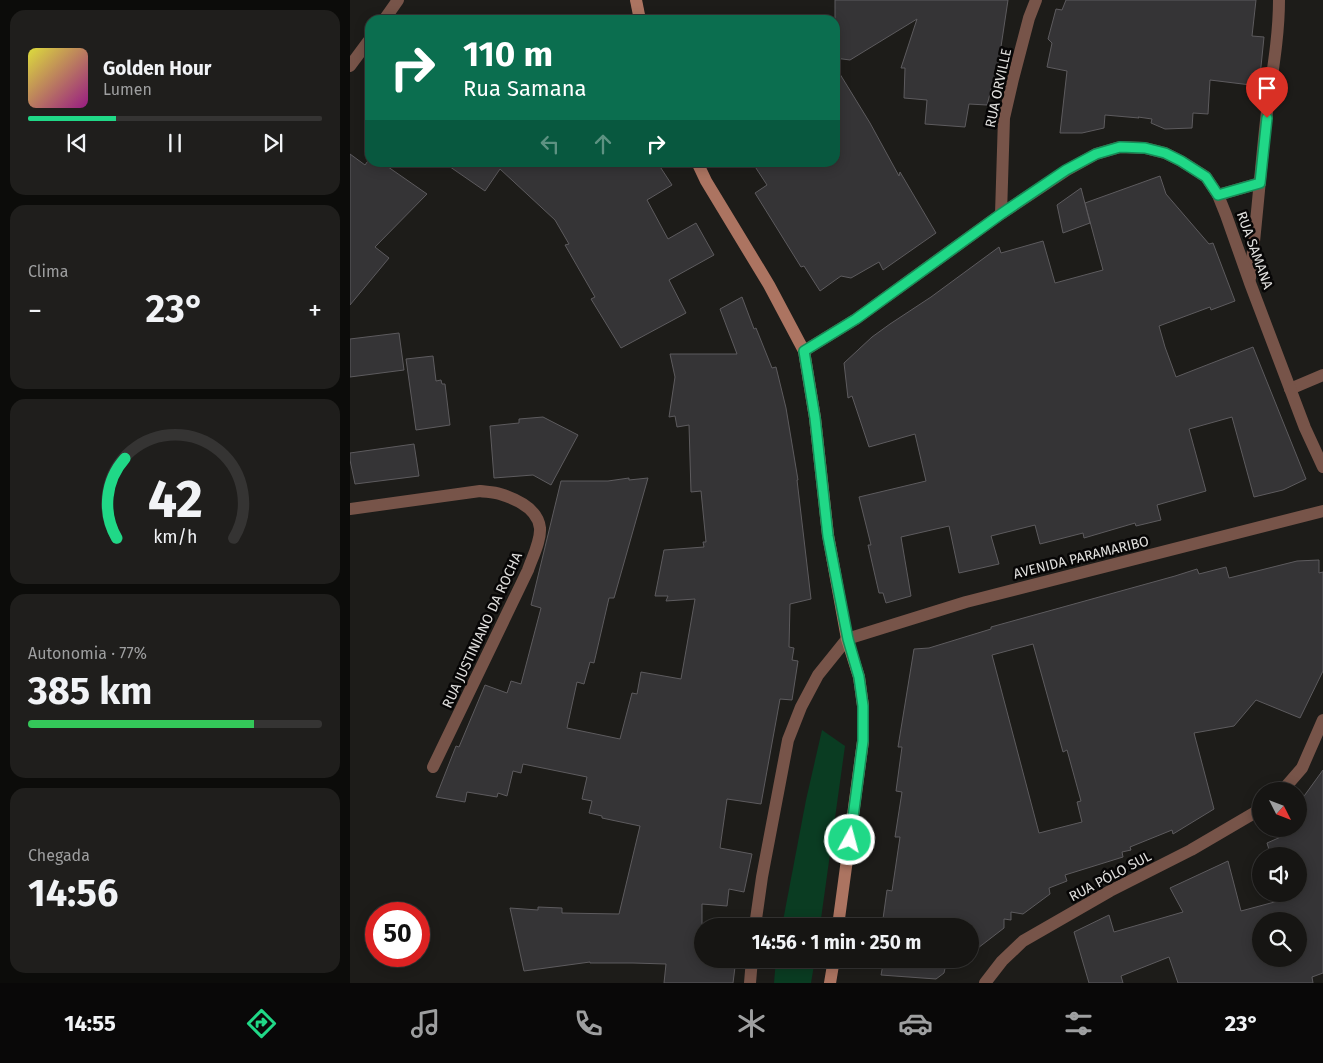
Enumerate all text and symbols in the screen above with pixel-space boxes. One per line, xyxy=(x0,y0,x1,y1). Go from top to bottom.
text: 110 m xyxy=(463,33,553,75)
icon: right xyxy=(380,35,445,100)
street label: RUA ORVILLE xyxy=(982,47,1015,129)
text: Golden Hour xyxy=(103,57,212,80)
pin xyxy=(1246,67,1288,118)
icon: arrive xyxy=(1253,74,1281,102)
text: Rua Samana xyxy=(463,75,587,102)
text: Lumen xyxy=(103,80,152,99)
icon: previous xyxy=(63,129,91,157)
icon: pause xyxy=(161,129,189,157)
icon: next xyxy=(259,129,287,157)
icon: left xyxy=(536,130,564,158)
icon: ahead xyxy=(589,130,617,158)
icon: right xyxy=(642,130,670,158)
street label: RUA SAMANA xyxy=(1233,209,1276,291)
text: Clima xyxy=(28,262,68,281)
text: 23° xyxy=(146,286,205,332)
text: − xyxy=(28,294,42,327)
text: + xyxy=(308,294,322,327)
text: 42 xyxy=(147,468,203,531)
text: km/h xyxy=(153,526,197,548)
street label: AVENIDA PARAMARIBO xyxy=(1012,532,1151,583)
street label: RUA JUSTINIANO DA ROCHA xyxy=(439,550,526,711)
text: Autonomia · 77% xyxy=(28,644,147,663)
text: 385 km xyxy=(28,668,152,714)
north arrow xyxy=(1252,782,1308,838)
map controls xyxy=(1252,782,1307,967)
position arrow xyxy=(823,813,875,865)
text: Chegada xyxy=(28,846,90,865)
street label: RUA PÓLO SUL xyxy=(1066,847,1154,905)
button: sound xyxy=(1252,847,1307,902)
text: 14:56 xyxy=(28,870,118,916)
speed limit sign: 50 xyxy=(365,902,430,967)
button: search xyxy=(1252,912,1307,967)
text: 14:56 · 1 min · 250 m xyxy=(752,931,921,954)
icon: directions xyxy=(244,1006,279,1041)
icon: music xyxy=(408,1006,443,1041)
icon: phone xyxy=(571,1006,606,1041)
icon: climate xyxy=(734,1006,769,1041)
icon: car xyxy=(898,1006,933,1041)
icon: filters xyxy=(1061,1006,1096,1041)
text: 14:55 xyxy=(64,1010,116,1037)
text: 23° xyxy=(1225,1010,1259,1037)

